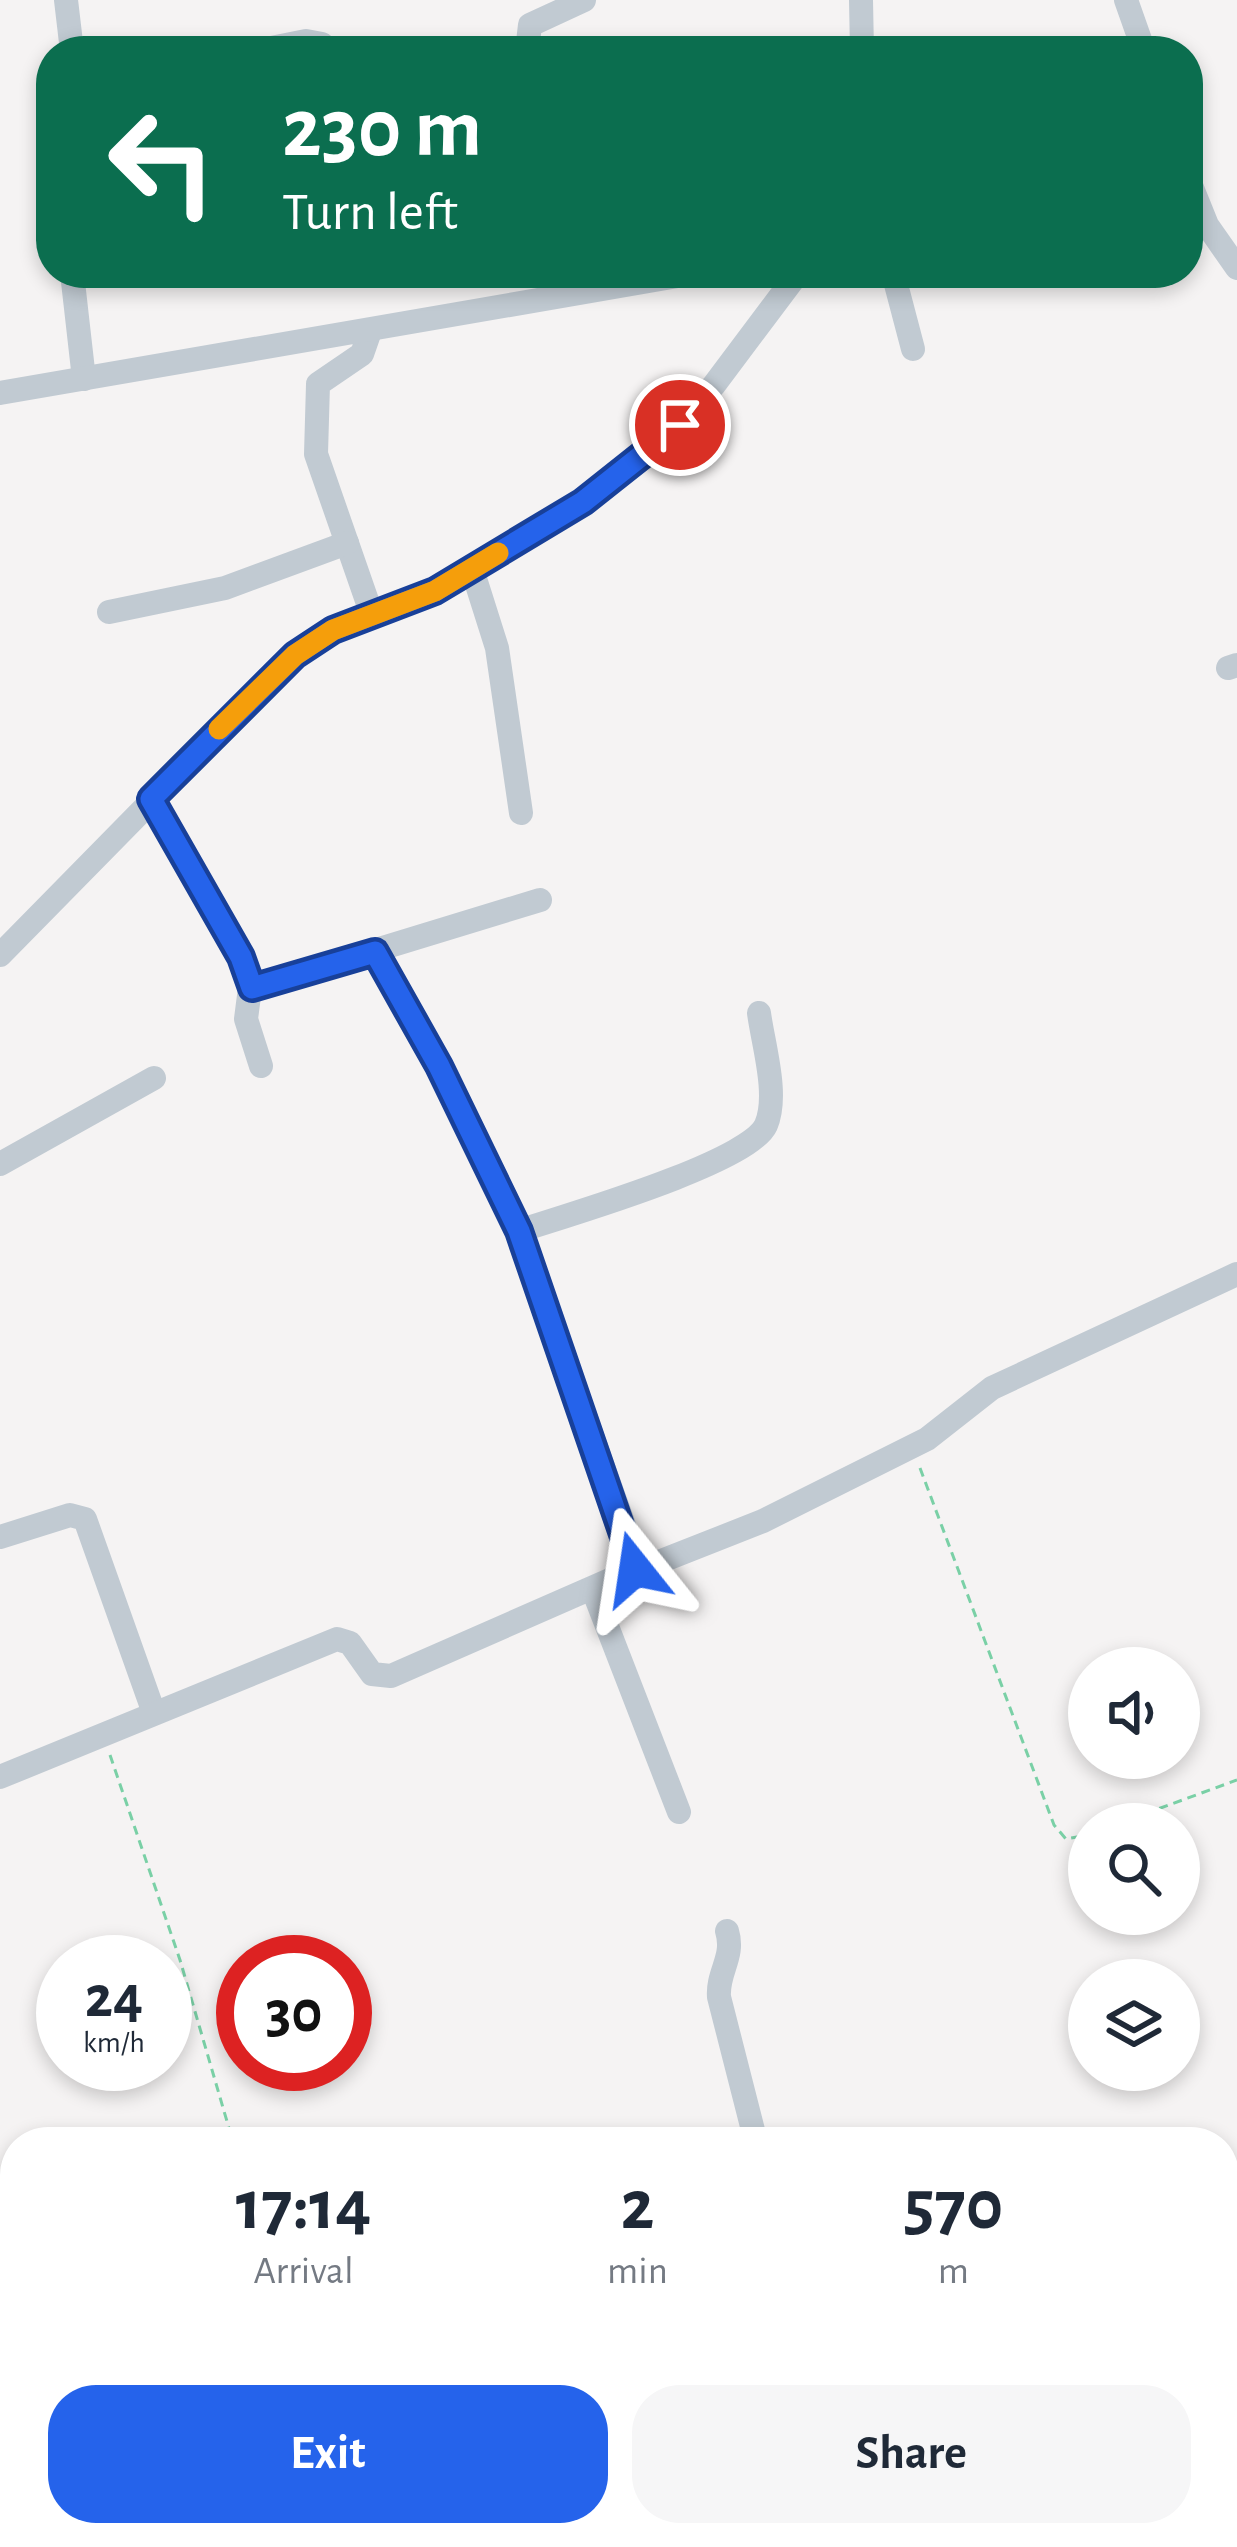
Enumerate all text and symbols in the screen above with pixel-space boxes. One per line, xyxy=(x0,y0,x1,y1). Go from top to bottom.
icon: left xyxy=(84,84,240,240)
text: 230 m xyxy=(282,88,482,172)
text: Turn left xyxy=(282,186,458,240)
pin xyxy=(629,374,731,476)
icon: arrive xyxy=(647,392,713,458)
position arrow xyxy=(572,1506,698,1632)
map controls xyxy=(1068,1647,1200,2091)
button: sound xyxy=(1068,1647,1200,1779)
button: search xyxy=(1068,1803,1200,1935)
speed limit sign: 30 xyxy=(216,1935,372,2091)
button: layers xyxy=(1068,1959,1200,2091)
text: 24 xyxy=(85,1968,143,2028)
text: km/h xyxy=(83,2028,145,2058)
text: 17:14 xyxy=(236,2170,371,2242)
text: 2 xyxy=(620,2170,654,2242)
text: 570 xyxy=(904,2170,1003,2242)
text: Arrival xyxy=(253,2252,354,2291)
text: min xyxy=(607,2252,668,2291)
text: m xyxy=(938,2252,969,2291)
button: Exit xyxy=(48,2385,608,2523)
button: Share xyxy=(632,2385,1191,2523)

